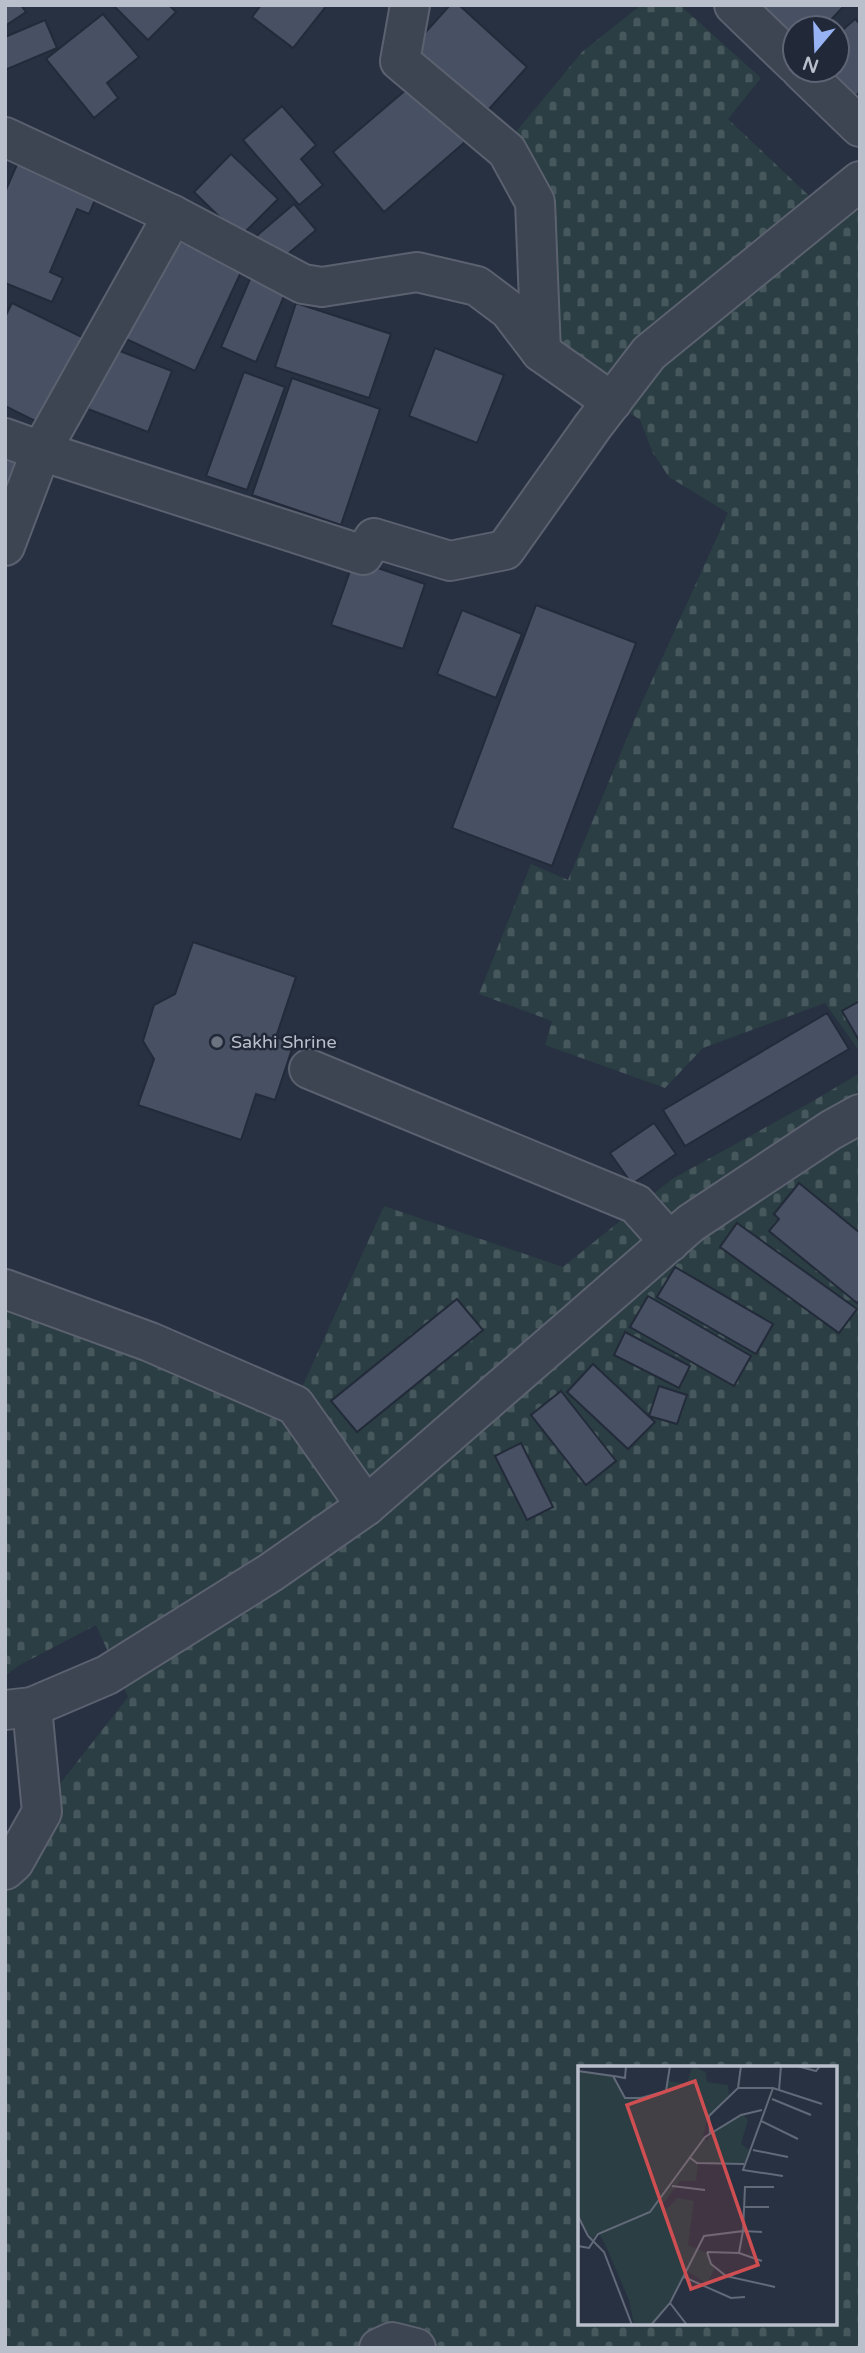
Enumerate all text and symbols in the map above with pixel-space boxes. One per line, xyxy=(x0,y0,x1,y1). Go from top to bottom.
north arrow xyxy=(781,14,851,84)
text: N xyxy=(800,51,822,77)
place label: Sakhi Shrine xyxy=(231,1031,337,1053)
marker: Sakhi Shrine xyxy=(209,1034,225,1050)
inset map xyxy=(578,2066,837,2325)

